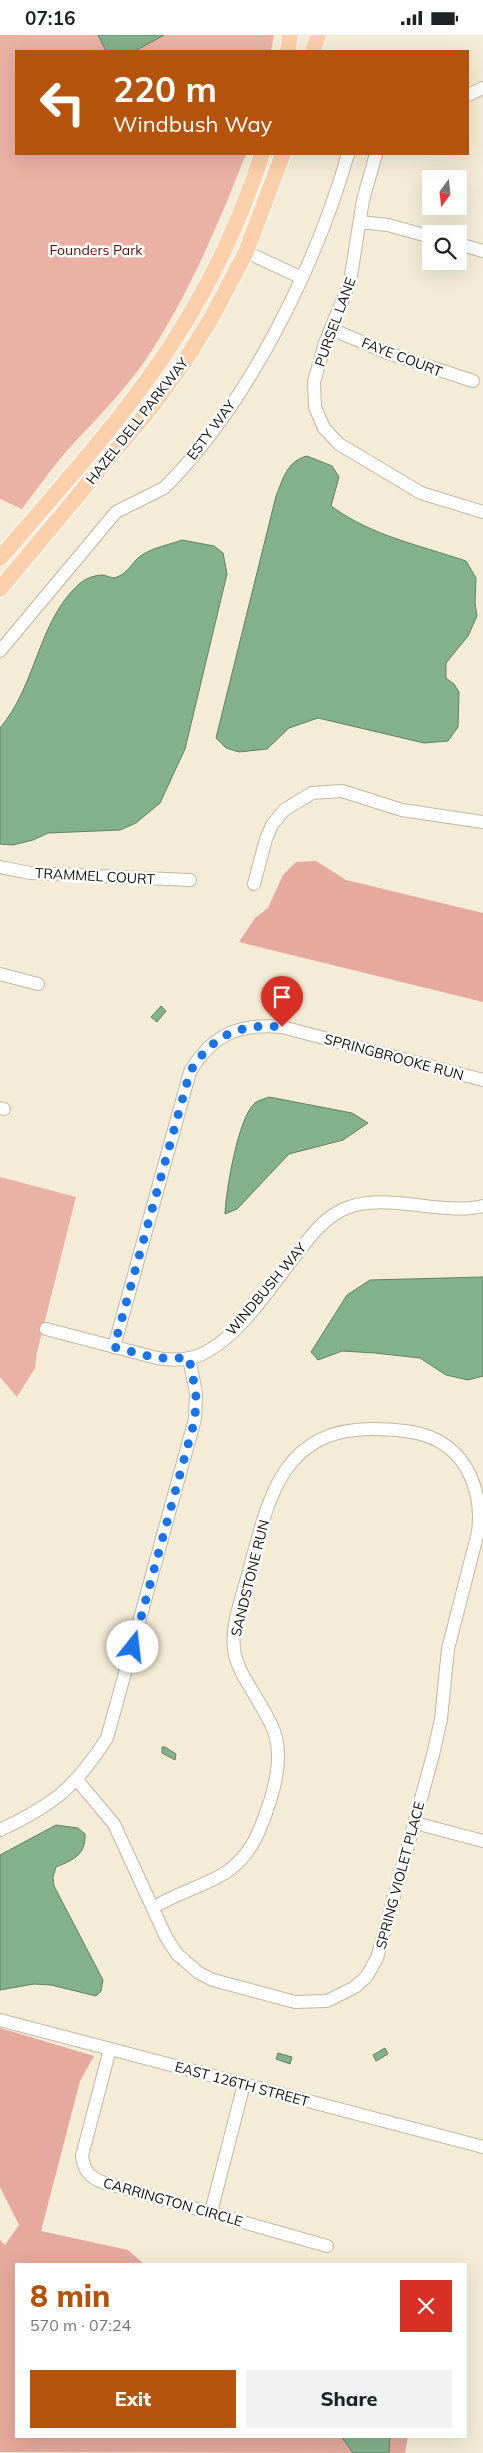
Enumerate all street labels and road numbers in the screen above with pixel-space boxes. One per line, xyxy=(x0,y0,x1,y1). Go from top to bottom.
street label: PURSEL LANE xyxy=(311,275,359,369)
street label: FAYE COURT xyxy=(359,333,445,381)
street label: HAZEL DELL PARKWAY xyxy=(82,354,192,488)
street label: ESTY WAY xyxy=(183,396,240,463)
street label: TRAMMEL COURT xyxy=(35,864,156,888)
street label: SPRINGBROOKE RUN xyxy=(322,1030,466,1084)
street label: WINDBUSH WAY xyxy=(222,1239,310,1339)
street label: SANDSTONE RUN xyxy=(227,1518,273,1638)
street label: SPRING VIOLET PLACE xyxy=(372,1799,428,1951)
street label: EAST 126TH STREET xyxy=(173,2057,312,2111)
street label: CARRINGTON CIRCLE xyxy=(101,2173,245,2231)

